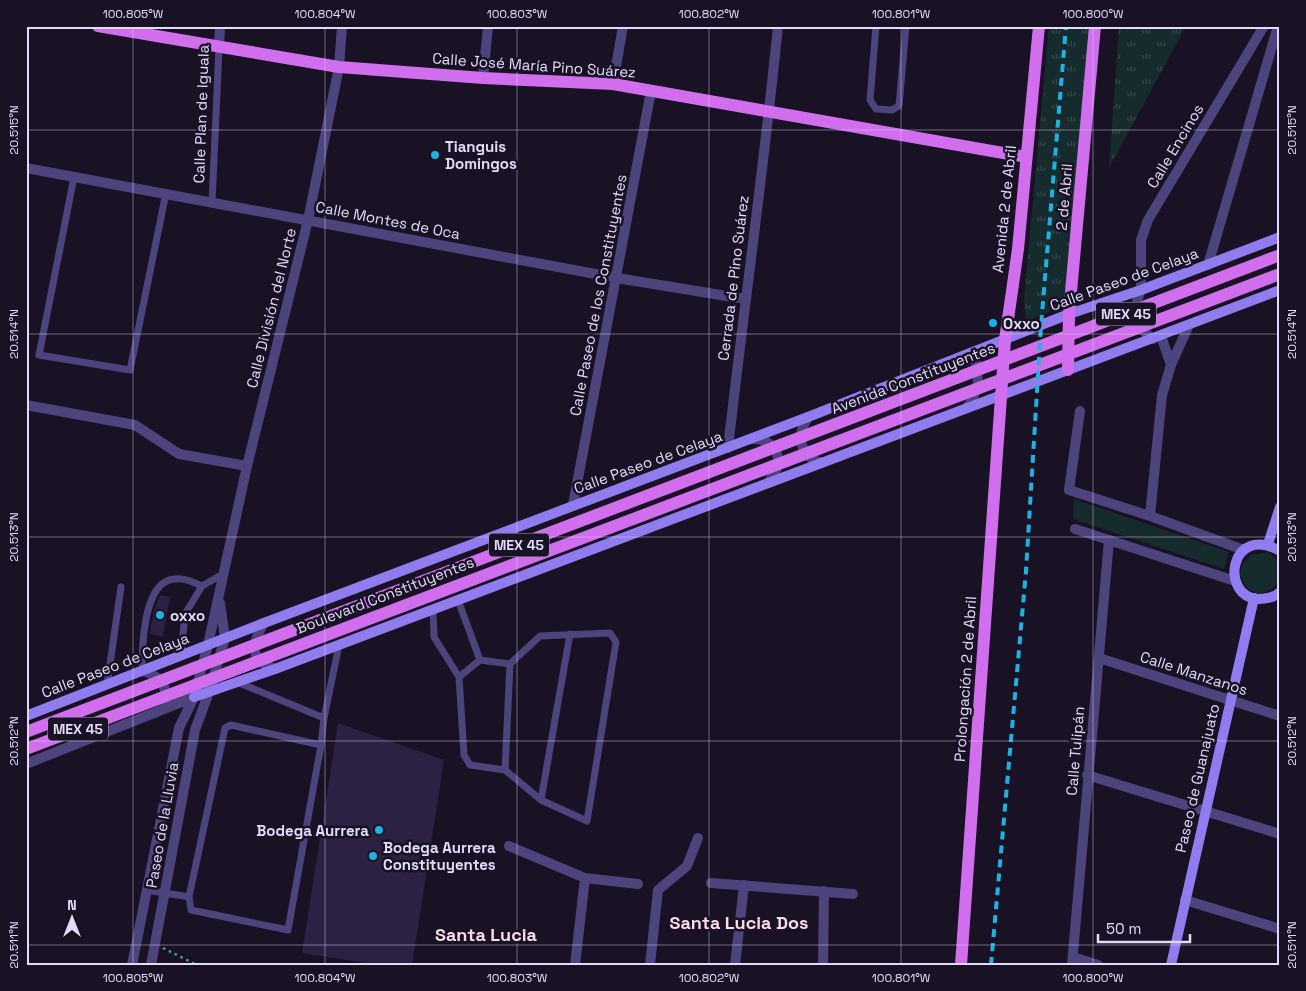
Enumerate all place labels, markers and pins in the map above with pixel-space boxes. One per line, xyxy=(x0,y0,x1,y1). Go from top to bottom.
place label: Tianguis Domingos xyxy=(445,137,517,173)
marker: Tianguis Domingos xyxy=(429,149,441,161)
place label: Oxxo xyxy=(1003,314,1040,333)
marker: Oxxo xyxy=(987,317,999,329)
place label: oxxo xyxy=(170,606,205,625)
marker: oxxo xyxy=(154,609,166,621)
place label: Bodega Aurrera xyxy=(256,821,369,840)
marker: Bodega Aurrera xyxy=(373,824,385,836)
place label: Bodega Aurrera Constituyentes xyxy=(383,838,496,874)
marker: Bodega Aurrera Constituyentes xyxy=(367,850,379,862)

